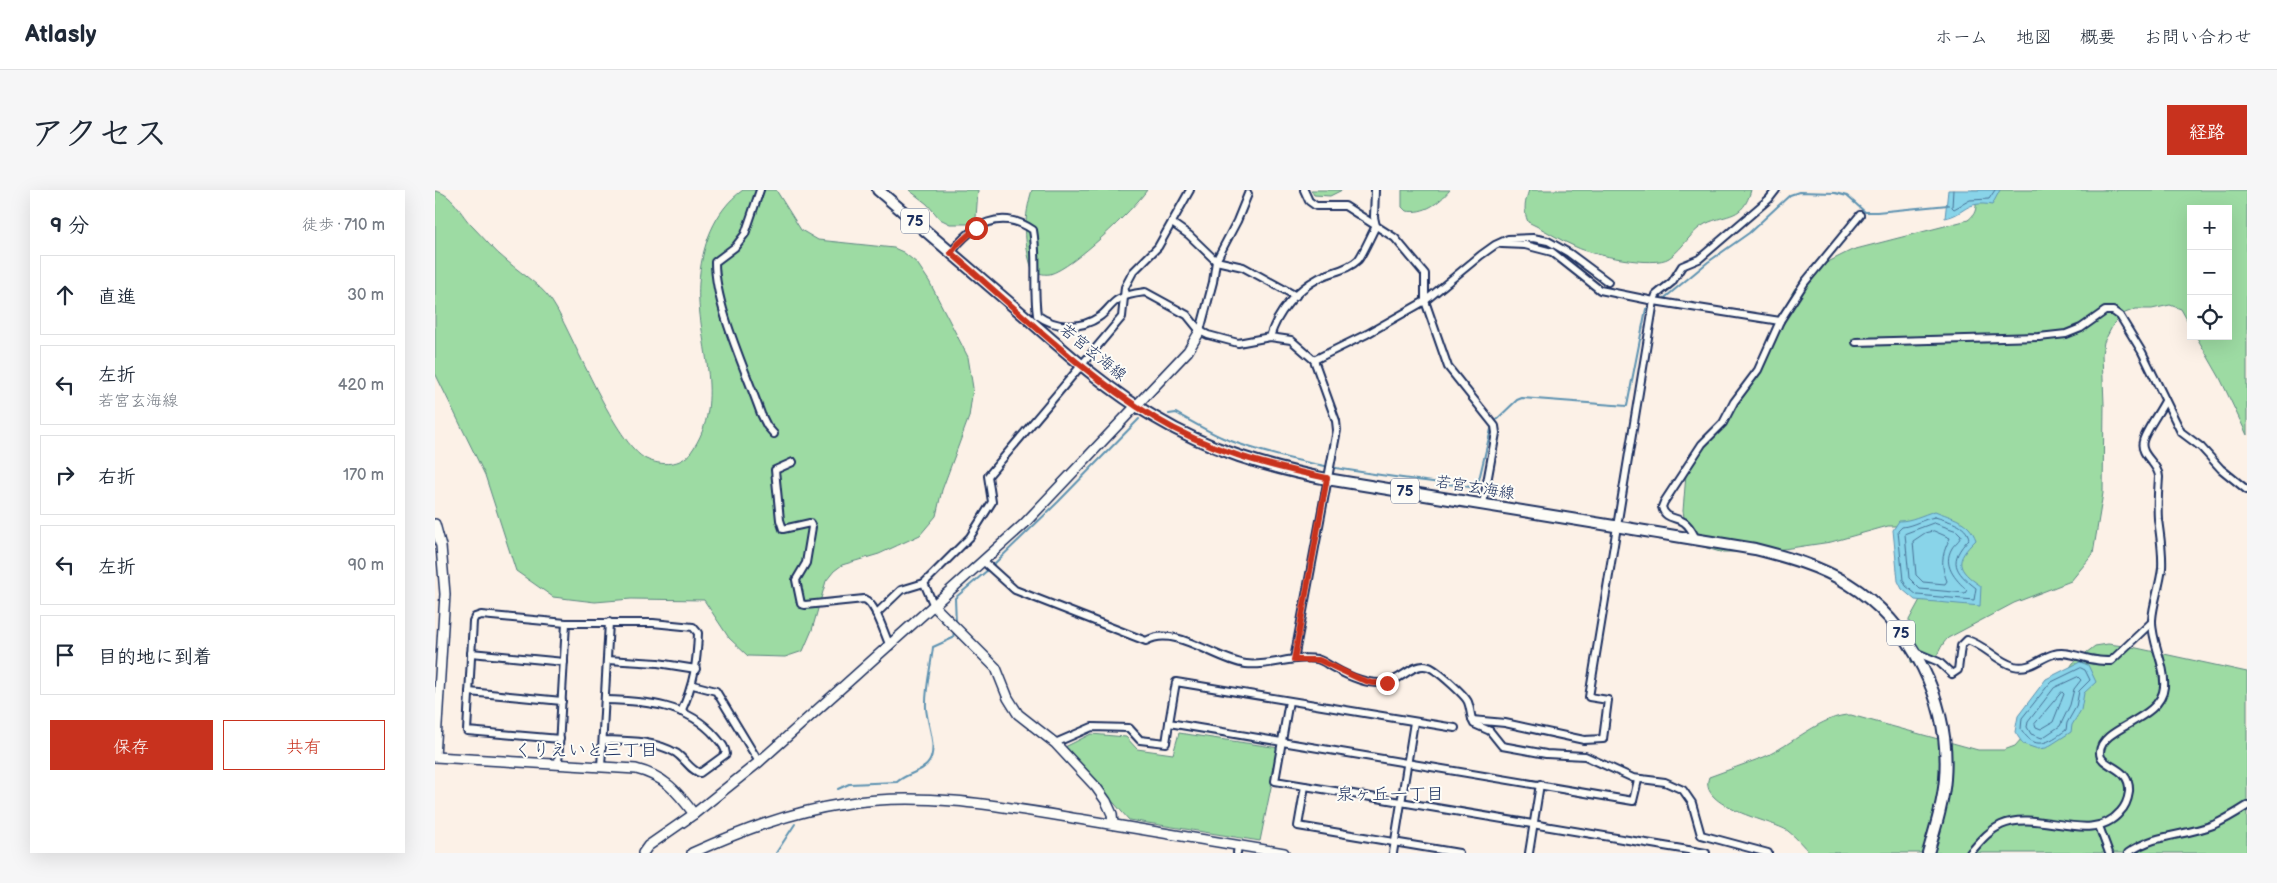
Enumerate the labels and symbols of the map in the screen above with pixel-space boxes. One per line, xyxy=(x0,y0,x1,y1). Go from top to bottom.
road number: 75 xyxy=(901,208,929,234)
route start xyxy=(965,217,988,240)
street label: 若宮玄海線 xyxy=(1056,320,1130,386)
street label: 若宮玄海線 xyxy=(1434,472,1516,504)
road number: 75 xyxy=(1391,478,1419,504)
road number: 75 xyxy=(1887,620,1915,646)
route end xyxy=(1376,672,1399,695)
district label: くりえいと三丁目 xyxy=(514,740,658,761)
district label: 泉ヶ丘一丁目 xyxy=(1336,784,1444,805)

